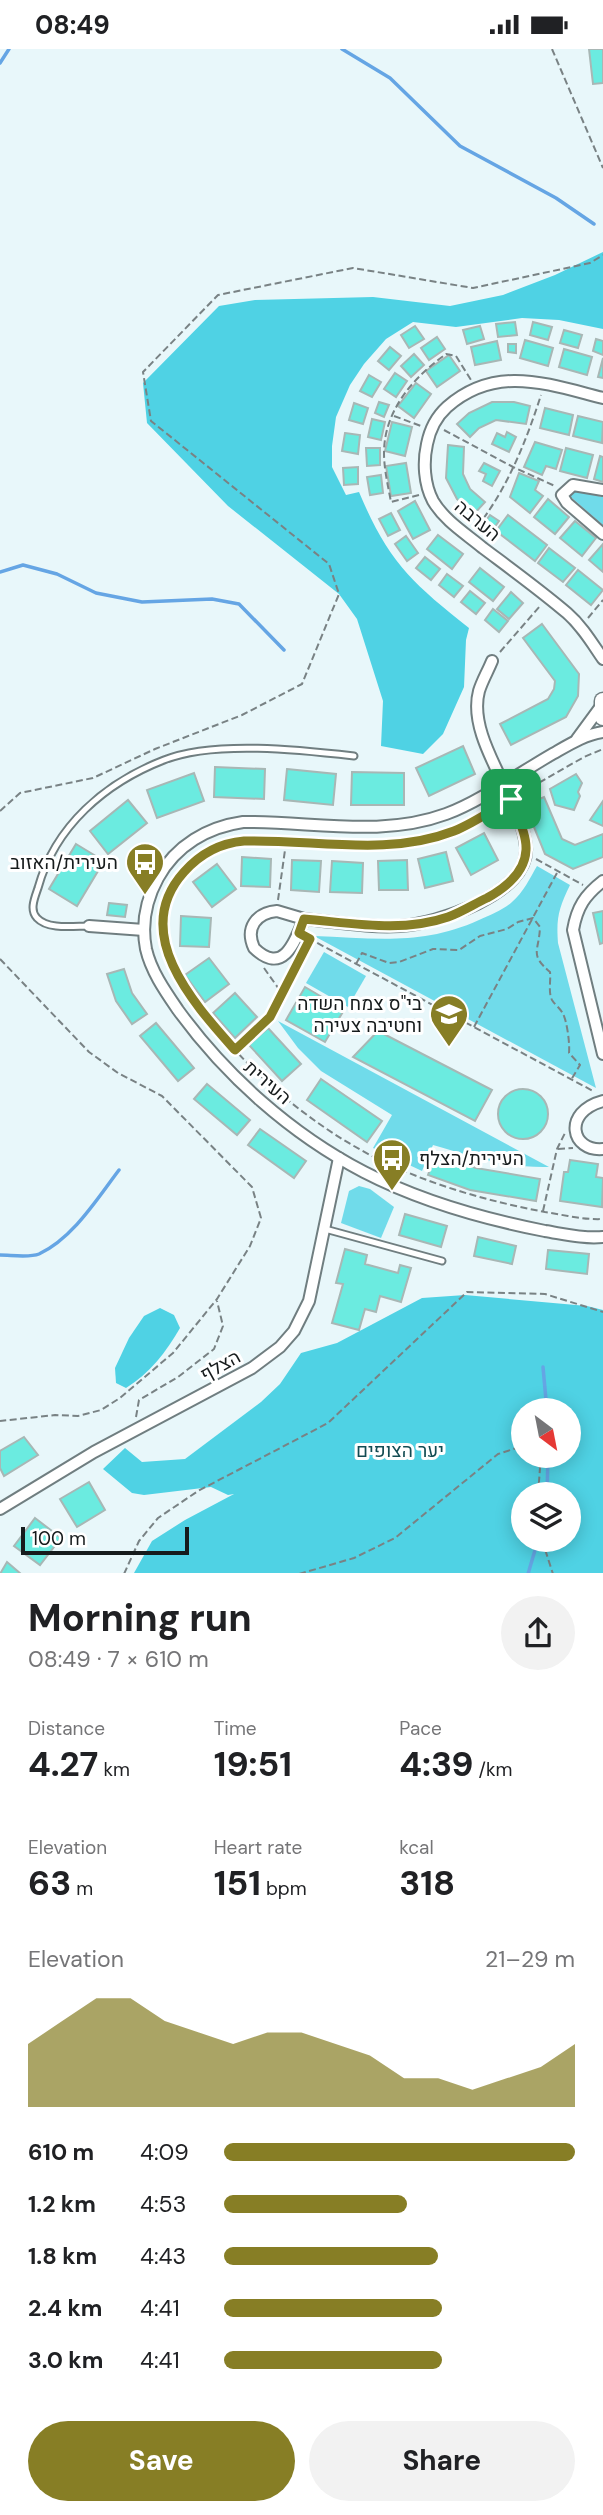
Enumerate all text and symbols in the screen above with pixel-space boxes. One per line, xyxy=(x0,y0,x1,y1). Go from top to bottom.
text: 08:49 xyxy=(35,8,110,42)
street label: הערבה xyxy=(449,494,506,547)
pin xyxy=(481,769,541,829)
icon: arrive xyxy=(492,780,530,818)
bus stop icon: העירית/האזוב xyxy=(124,841,166,896)
place label: העירית/האזוב xyxy=(10,850,118,875)
place label: בי"ס צמח השדה וחטיבה צעירה xyxy=(297,991,422,1038)
school or university icon: בי"ס צמח השדה וחטיבה צעירה xyxy=(428,993,470,1048)
street label: העירית xyxy=(239,1055,297,1110)
bus stop icon: העירית/הצלף xyxy=(371,1137,413,1192)
place label: העירית/הצלף xyxy=(419,1146,524,1171)
street label: הצלף xyxy=(196,1344,245,1387)
north arrow xyxy=(511,1398,581,1468)
map controls xyxy=(511,1398,581,1552)
park label: יער הצופים xyxy=(356,1438,444,1463)
button: layers xyxy=(511,1482,581,1552)
scale bar xyxy=(21,1525,189,1556)
text: 100 m xyxy=(32,1526,86,1551)
text: Morning run xyxy=(28,1593,252,1643)
button: share xyxy=(501,1596,575,1670)
text: 08:49 · 7 × 610 m xyxy=(28,1644,209,1674)
text: Distance xyxy=(28,1716,105,1741)
text: Time xyxy=(214,1716,257,1741)
text: Pace xyxy=(399,1716,442,1741)
text: 4.27 xyxy=(28,1741,98,1787)
text: 19:51 xyxy=(214,1741,292,1787)
text: 4:39 xyxy=(399,1741,473,1787)
text: km xyxy=(98,1757,130,1782)
text: /km xyxy=(473,1757,512,1782)
text: Elevation xyxy=(28,1835,107,1860)
text: Heart rate xyxy=(214,1835,302,1860)
text: kcal xyxy=(399,1835,434,1860)
text: 63 xyxy=(28,1860,71,1906)
text: 151 xyxy=(214,1860,261,1906)
text: 318 xyxy=(399,1860,455,1906)
text: m xyxy=(71,1876,93,1901)
text: bpm xyxy=(261,1876,307,1901)
text: Elevation xyxy=(28,1944,124,1974)
text: 21–29 m xyxy=(485,1944,575,1974)
text: 610 m xyxy=(28,2137,94,2167)
text: 4:09 xyxy=(140,2137,189,2167)
text: 1.2 km xyxy=(28,2189,96,2219)
text: 4:53 xyxy=(140,2189,186,2219)
text: 1.8 km xyxy=(28,2241,97,2271)
text: 4:43 xyxy=(140,2241,186,2271)
text: 2.4 km xyxy=(28,2293,102,2323)
text: 4:41 xyxy=(140,2293,180,2323)
text: 3.0 km xyxy=(28,2345,103,2375)
text: 4:41 xyxy=(140,2345,180,2375)
button: Save xyxy=(28,2421,295,2501)
button: Share xyxy=(309,2421,575,2501)

